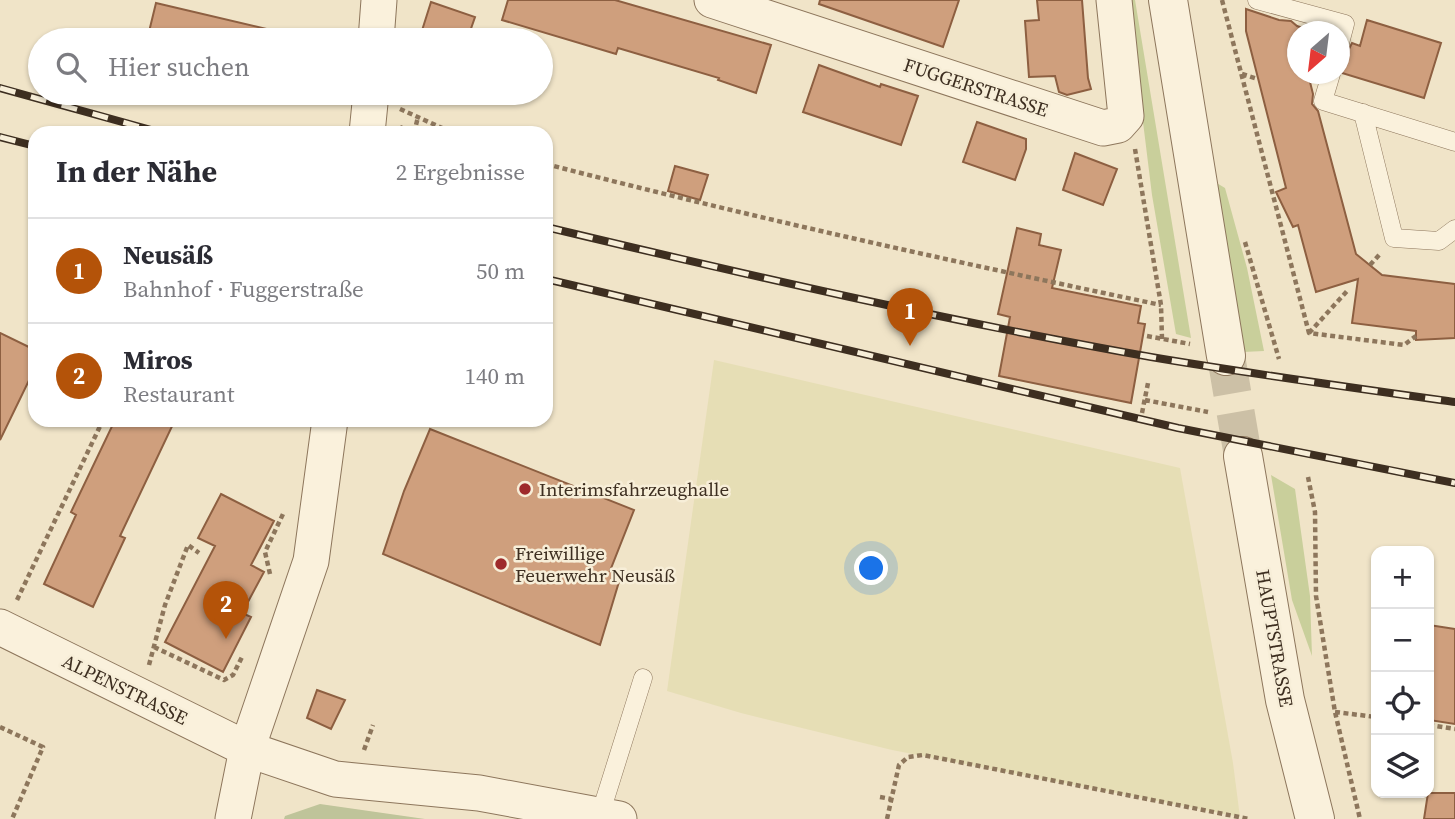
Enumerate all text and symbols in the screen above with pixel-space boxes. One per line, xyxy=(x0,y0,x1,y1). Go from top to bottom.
north arrow xyxy=(1287,21,1350,84)
search box xyxy=(28,28,553,105)
icon: search xyxy=(52,48,90,86)
text: Hier suchen xyxy=(108,49,250,85)
street label: FUGGERSTRASSE xyxy=(900,51,1052,123)
text: In der Nähe xyxy=(56,151,217,192)
text: 2 Ergebnisse xyxy=(396,156,525,188)
text: Neusäß xyxy=(123,237,213,273)
text: 1 xyxy=(73,255,85,287)
text: 50 m xyxy=(476,255,525,287)
text: Bahnhof · Fuggerstraße xyxy=(123,273,364,305)
pin: 1 xyxy=(887,288,933,346)
text: Miros xyxy=(123,342,193,378)
text: 2 xyxy=(73,360,85,392)
text: 140 m xyxy=(464,360,525,392)
text: Restaurant xyxy=(123,378,234,410)
place label: Interimsfahrzeughalle xyxy=(539,476,729,502)
marker: Interimsfahrzeughalle xyxy=(517,481,533,497)
place label: Freiwillige Feuerwehr Neusäß xyxy=(515,540,675,588)
map controls xyxy=(1371,546,1434,798)
button: + xyxy=(1371,546,1434,609)
your location xyxy=(854,551,888,585)
marker: Freiwillige Feuerwehr Neusäß xyxy=(493,556,509,572)
street label: HAUPTSTRASSE xyxy=(1250,567,1300,709)
pin: 2 xyxy=(203,581,249,639)
button: − xyxy=(1371,609,1434,672)
street label: ALPENSTRASSE xyxy=(58,647,192,731)
button: locate xyxy=(1371,672,1434,735)
button: layers xyxy=(1371,735,1434,798)

